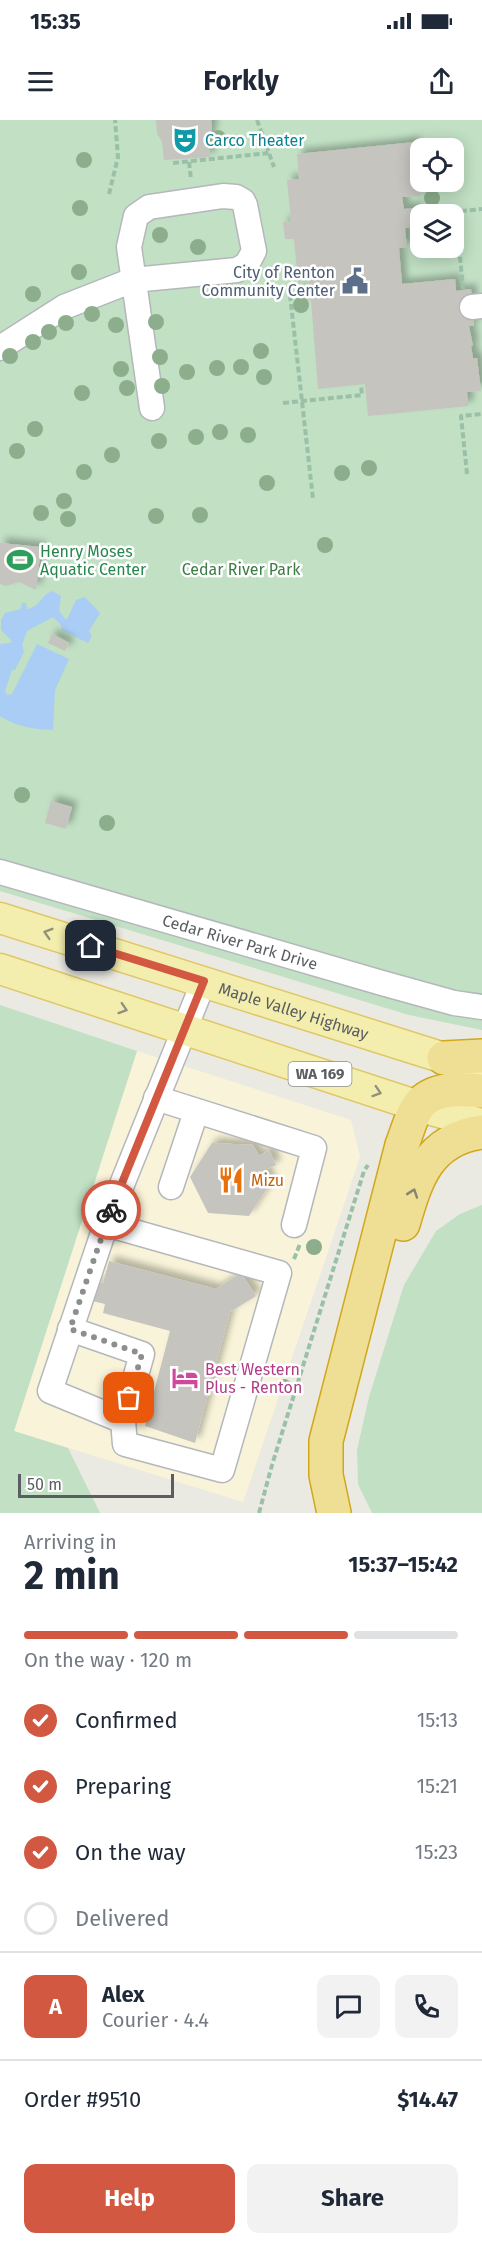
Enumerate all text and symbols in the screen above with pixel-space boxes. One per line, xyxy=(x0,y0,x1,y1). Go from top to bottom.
text: 15:35 xyxy=(30,8,81,35)
icon: menu xyxy=(24,65,57,98)
text: Forkly xyxy=(203,65,279,97)
icon: share xyxy=(425,65,458,98)
theatre icon: Carco Theater xyxy=(170,125,200,155)
place label: Carco Theater xyxy=(205,131,305,150)
map controls xyxy=(410,138,464,258)
button: locate xyxy=(410,138,464,192)
button: layers xyxy=(410,204,464,258)
place label: City of Renton Community Center xyxy=(201,263,336,300)
public building icon: City of Renton Community Center xyxy=(340,266,370,296)
place label: Henry Moses Aquatic Center xyxy=(40,542,147,579)
sports icon: Henry Moses Aquatic Center xyxy=(5,545,35,575)
park label: Cedar River Park xyxy=(182,560,301,579)
street label: Cedar River Park Drive xyxy=(160,911,320,974)
pin xyxy=(65,920,116,971)
one-way arrow xyxy=(43,928,54,940)
icon: home xyxy=(74,929,107,962)
street label: Maple Valley Highway xyxy=(216,979,371,1044)
one-way arrow xyxy=(117,1002,128,1014)
road number: WA 169 xyxy=(288,1062,352,1086)
one-way arrow xyxy=(371,1085,382,1098)
restaurant icon: Mizu xyxy=(216,1165,246,1195)
place label: Mizu xyxy=(251,1171,284,1190)
courier xyxy=(81,1180,141,1240)
one-way arrow xyxy=(405,1188,418,1199)
icon: bike xyxy=(95,1194,128,1227)
place label: Best Western Plus - Renton xyxy=(205,1360,302,1397)
hotel icon: Best Western Plus - Renton xyxy=(170,1363,200,1393)
pin xyxy=(103,1372,154,1423)
icon: bag xyxy=(112,1381,145,1414)
scale bar xyxy=(18,1471,174,1498)
text: 50 m xyxy=(27,1475,62,1494)
text: Arriving in xyxy=(24,1530,117,1554)
text: 15:37–15:42 xyxy=(348,1551,458,1578)
text: 2 min xyxy=(24,1553,120,1599)
text: On the way · 120 m xyxy=(24,1648,192,1672)
icon: check xyxy=(24,1704,57,1737)
text: Confirmed xyxy=(75,1707,178,1734)
text: 15:13 xyxy=(417,1708,458,1732)
icon: check xyxy=(24,1770,57,1803)
text: Preparing xyxy=(75,1773,171,1800)
text: 15:21 xyxy=(416,1774,458,1798)
icon: check xyxy=(24,1836,57,1869)
text: On the way xyxy=(75,1839,186,1866)
text: 15:23 xyxy=(415,1840,458,1864)
text: Delivered xyxy=(75,1905,170,1932)
button: chat xyxy=(317,1975,380,2038)
button: phone xyxy=(395,1975,458,2038)
text: Alex xyxy=(102,1981,145,2008)
text: A xyxy=(49,1993,62,2020)
text: Courier · 4.4 xyxy=(102,2008,209,2032)
text: Order #9510 xyxy=(24,2086,141,2113)
text: $14.47 xyxy=(397,2086,458,2113)
button: Help xyxy=(24,2164,235,2233)
button: Share xyxy=(247,2164,458,2233)

